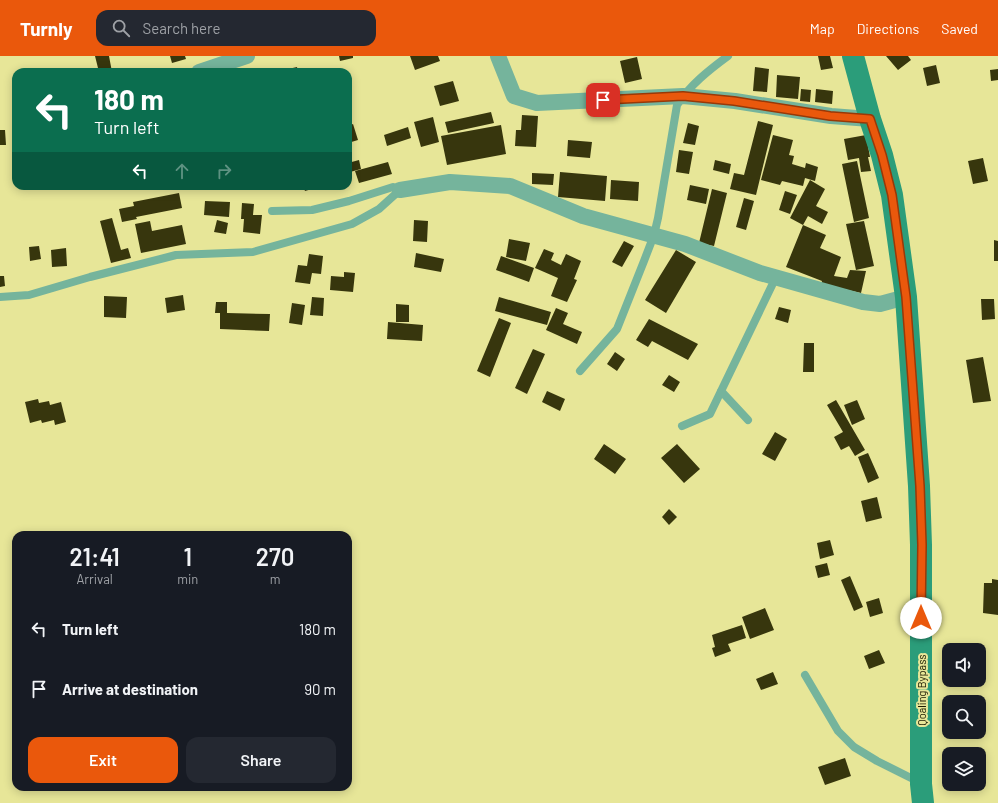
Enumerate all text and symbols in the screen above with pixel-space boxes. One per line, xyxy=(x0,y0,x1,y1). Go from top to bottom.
search box xyxy=(96,10,376,46)
text: Turnly xyxy=(20,17,72,40)
icon: search xyxy=(110,17,132,39)
text: Search here xyxy=(142,19,220,37)
text: Map xyxy=(810,20,835,37)
text: Directions xyxy=(857,20,919,37)
text: Saved xyxy=(941,20,978,37)
text: 180 m xyxy=(94,82,164,116)
pin xyxy=(586,83,620,117)
icon: left xyxy=(28,84,80,136)
icon: arrive xyxy=(592,89,614,111)
text: Turn left xyxy=(94,116,160,138)
icon: left xyxy=(129,160,151,182)
icon: ahead xyxy=(171,160,193,182)
icon: right xyxy=(213,160,235,182)
text: 21:41 xyxy=(70,542,120,571)
text: 1 xyxy=(184,542,192,571)
text: 270 xyxy=(256,542,294,571)
text: Arrival xyxy=(76,571,113,587)
text: min xyxy=(177,571,198,587)
text: m xyxy=(270,571,281,587)
position arrow xyxy=(900,597,942,639)
icon: left xyxy=(28,618,50,640)
text: Turn left xyxy=(62,620,118,638)
text: 180 m xyxy=(299,620,336,638)
map controls xyxy=(942,643,986,791)
button: sound xyxy=(942,643,986,687)
street label: Qoaling Bypass xyxy=(915,654,928,726)
icon: arrive xyxy=(28,678,50,700)
text: Arrive at destination xyxy=(62,680,198,698)
text: 90 m xyxy=(304,680,336,698)
button: search xyxy=(942,695,986,739)
button: Exit xyxy=(28,737,178,783)
button: Share xyxy=(186,737,336,783)
button: layers xyxy=(942,747,986,791)

